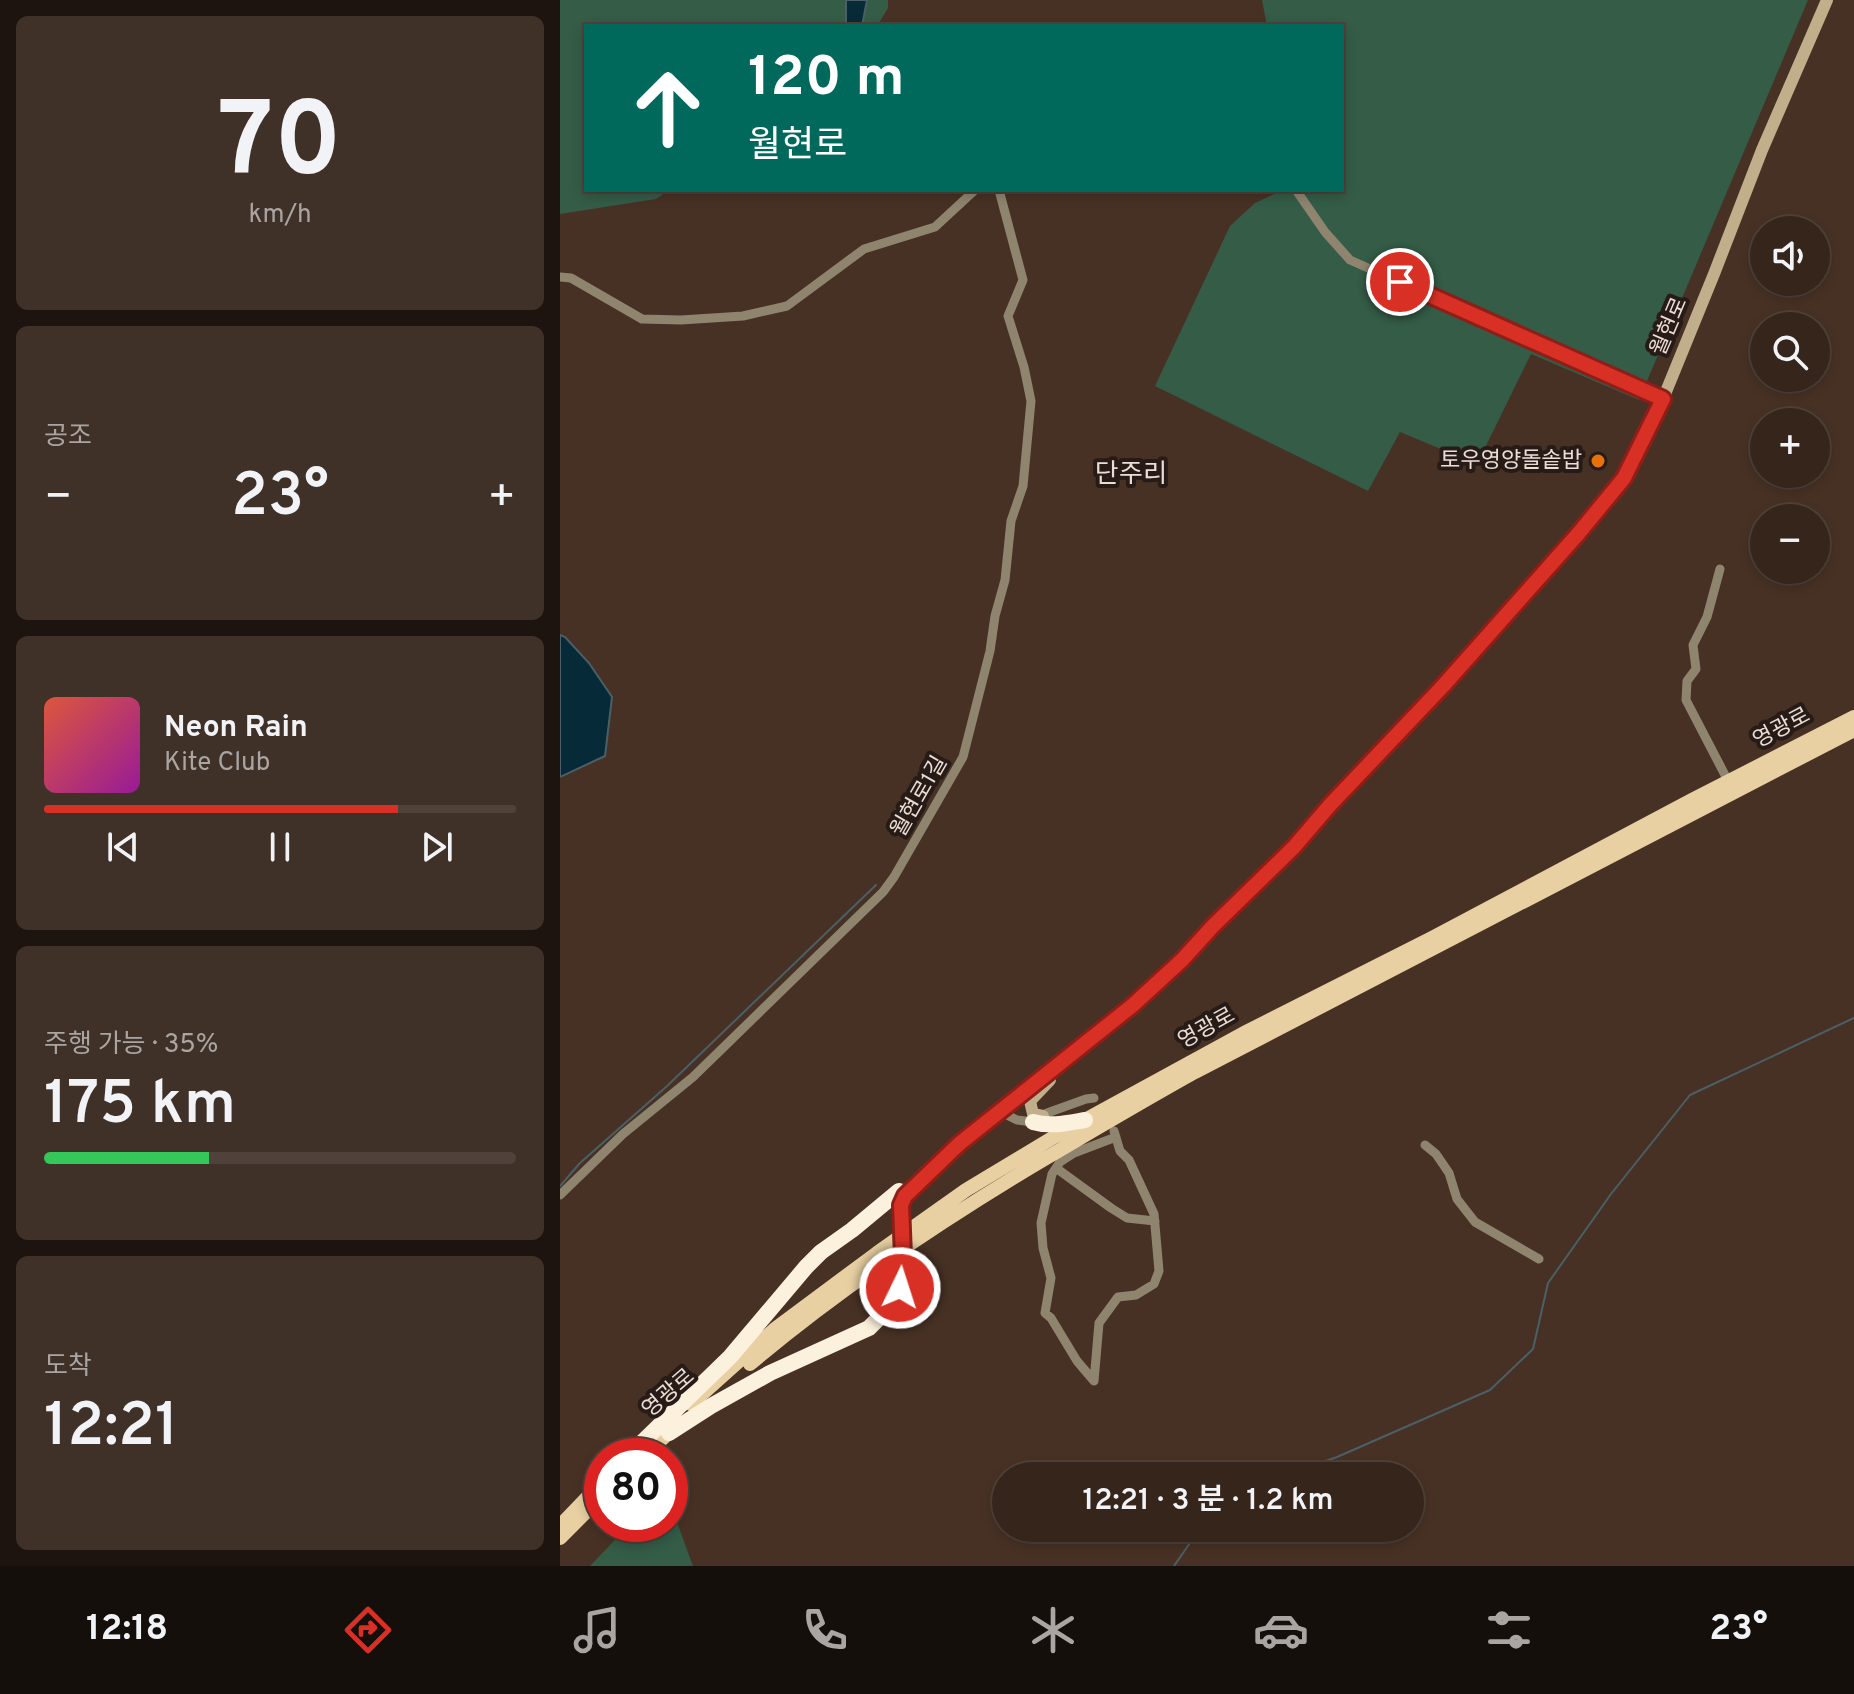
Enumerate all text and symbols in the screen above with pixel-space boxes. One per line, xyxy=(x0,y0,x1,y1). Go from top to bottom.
text: 120 m xyxy=(748,45,905,115)
icon: ahead xyxy=(616,56,720,160)
text: 70 xyxy=(218,81,342,213)
text: 월현로 xyxy=(748,124,847,170)
text: km/h xyxy=(248,199,312,232)
map controls xyxy=(1750,216,1830,584)
button: sound xyxy=(1750,216,1830,296)
pin xyxy=(1366,248,1434,316)
icon: arrive xyxy=(1378,260,1422,304)
street label: 월현로 xyxy=(1646,294,1694,360)
button: search xyxy=(1750,312,1830,392)
button: + xyxy=(1750,408,1830,488)
text: 공조 xyxy=(44,421,92,454)
place label: 토우영양돌솥밥 xyxy=(1440,448,1582,475)
marker: 토우영양돌솥밥 xyxy=(1589,452,1607,470)
district label: 단주리 xyxy=(1095,459,1167,492)
text: 23° xyxy=(231,461,329,537)
text: − xyxy=(44,471,72,527)
text: + xyxy=(488,471,516,527)
button: − xyxy=(1750,504,1830,584)
street label: 영광로 xyxy=(1749,703,1815,755)
text: Neon Rain xyxy=(164,710,308,747)
text: Kite Club xyxy=(164,747,270,780)
street label: 월현로1길 xyxy=(886,752,954,842)
icon: previous xyxy=(101,825,145,869)
icon: pause xyxy=(258,825,302,869)
icon: next xyxy=(415,825,459,869)
street label: 영광로 xyxy=(1174,1002,1240,1056)
text: 주행 가능 · 35% xyxy=(44,1029,218,1062)
text: 175 km xyxy=(44,1069,236,1145)
position arrow xyxy=(858,1246,942,1330)
text: 도착 xyxy=(44,1351,92,1384)
street label: 영광로 xyxy=(637,1364,701,1424)
text: 12:21 xyxy=(44,1391,179,1467)
speed limit sign: 80 xyxy=(584,1438,688,1542)
text: 12:21 · 3 분 · 1.2 km xyxy=(1083,1483,1334,1520)
icon: directions xyxy=(340,1602,396,1658)
icon: music xyxy=(569,1602,625,1658)
icon: phone xyxy=(797,1602,853,1658)
icon: climate xyxy=(1025,1602,1081,1658)
icon: car xyxy=(1253,1602,1309,1658)
icon: filters xyxy=(1481,1602,1537,1658)
text: 12:18 xyxy=(86,1607,168,1653)
text: 23° xyxy=(1709,1607,1768,1653)

